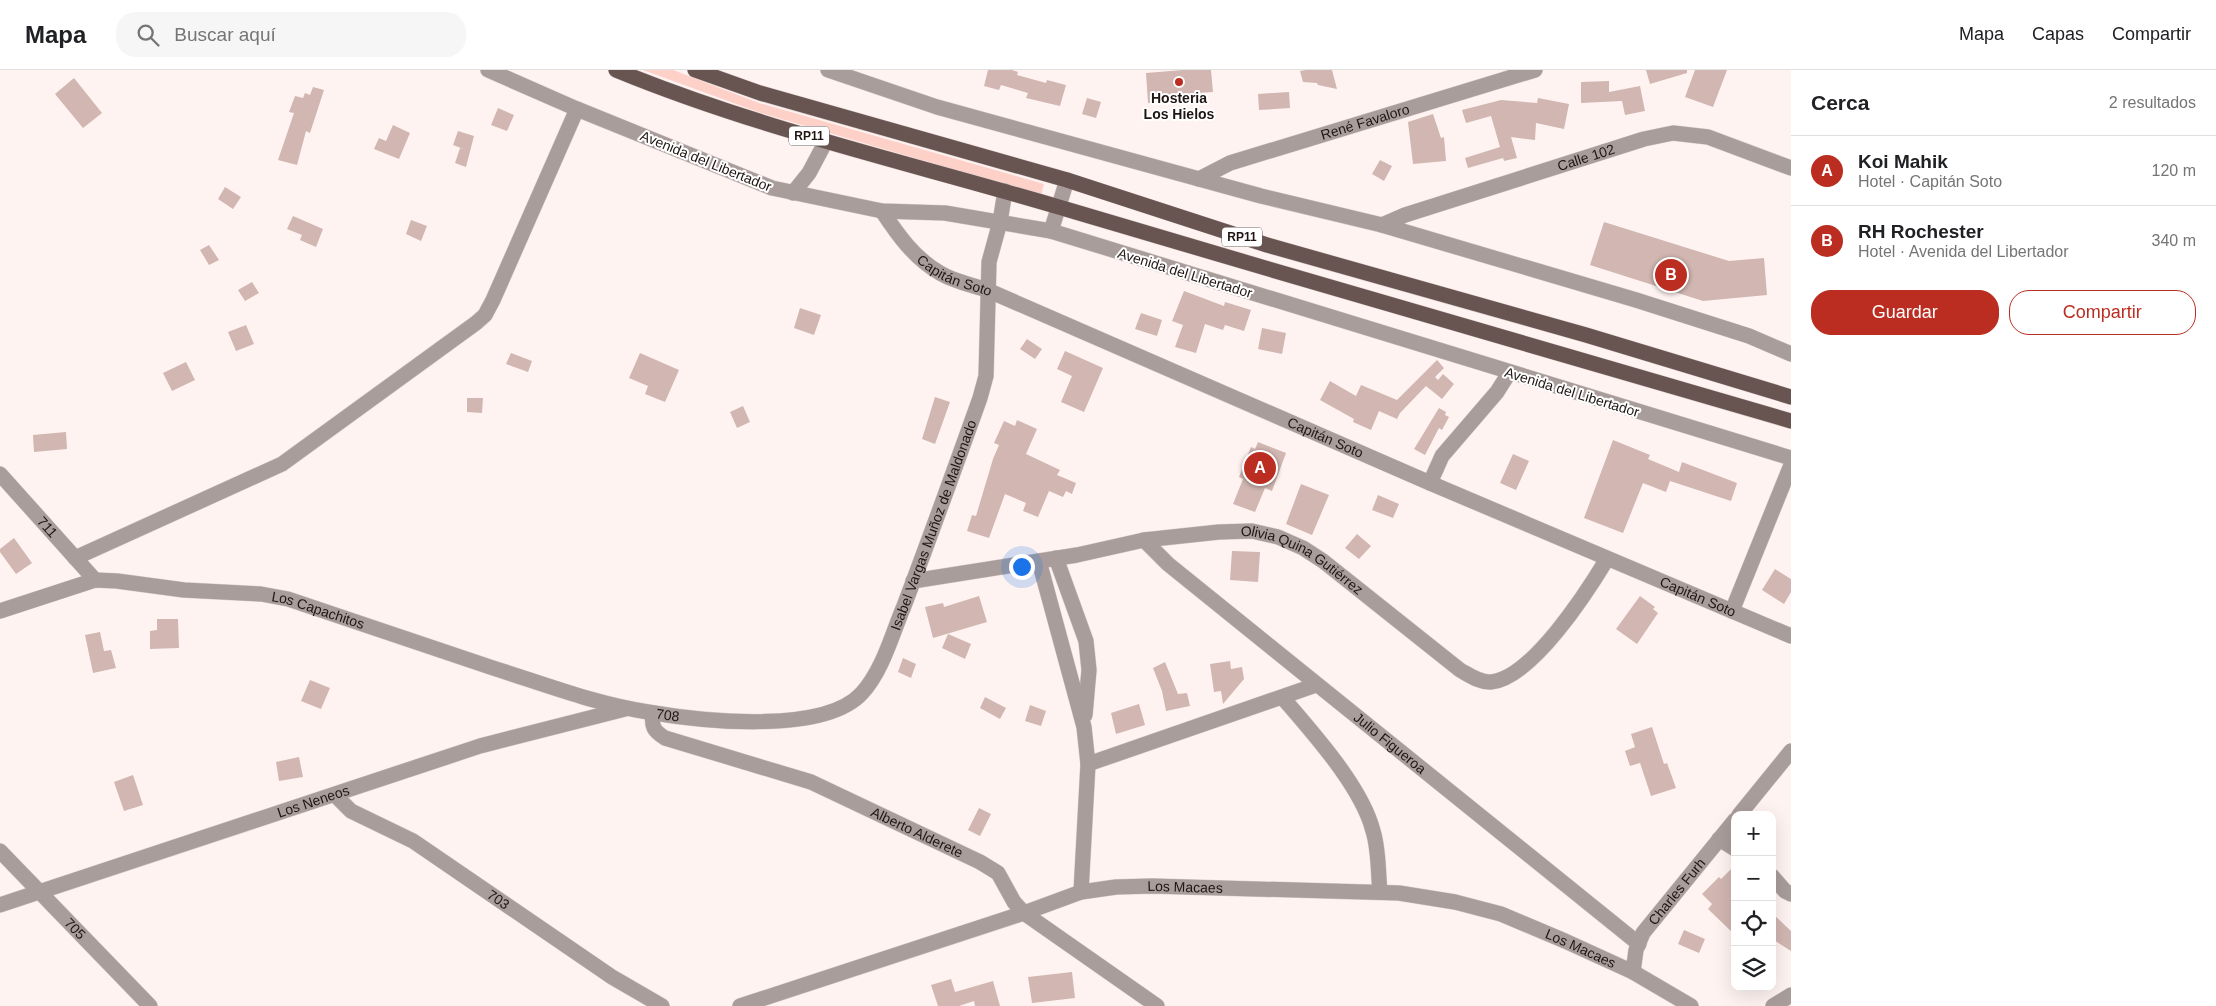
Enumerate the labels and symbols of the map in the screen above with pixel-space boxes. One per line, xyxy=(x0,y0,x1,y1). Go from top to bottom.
marker: Hosteria Los Hielos xyxy=(1173,76,1185,88)
place label: Hosteria Los Hielos xyxy=(1144,90,1215,122)
street label: René Favaloro xyxy=(1319,101,1411,143)
road number: RP11 xyxy=(789,126,829,146)
street label: Avenida del Libertador xyxy=(638,127,774,195)
street label: Calle 102 xyxy=(1555,141,1617,174)
road number: RP11 xyxy=(1222,228,1262,246)
street label: Avenida del Libertador xyxy=(1116,245,1255,301)
street label: Capitán Soto xyxy=(914,251,995,299)
pin: B xyxy=(1655,256,1687,294)
street label: Avenida del Libertador xyxy=(1503,364,1642,420)
street label: Capitán Soto xyxy=(1285,414,1366,461)
street label: Isabel Vargas Muñoz de Maldonado xyxy=(887,417,980,633)
pin: A xyxy=(1244,449,1276,487)
street label: 711 xyxy=(34,513,61,541)
street label: Olivia Quina Gutiérrez xyxy=(1241,523,1366,598)
your location xyxy=(1009,554,1035,580)
street label: Capitán Soto xyxy=(1657,573,1739,620)
street label: Los Capachitos xyxy=(270,588,366,632)
street label: 708 xyxy=(655,705,681,725)
street label: Julio Figueroa xyxy=(1351,709,1429,777)
street label: Los Neneos xyxy=(275,782,351,821)
street label: Alberto Alderete xyxy=(869,804,966,861)
street label: Charles Furh xyxy=(1645,855,1709,928)
street label: Los Macaes xyxy=(1147,878,1223,896)
street label: 703 xyxy=(484,886,513,913)
street label: 705 xyxy=(61,915,89,943)
street label: Los Macaes xyxy=(1543,926,1618,971)

